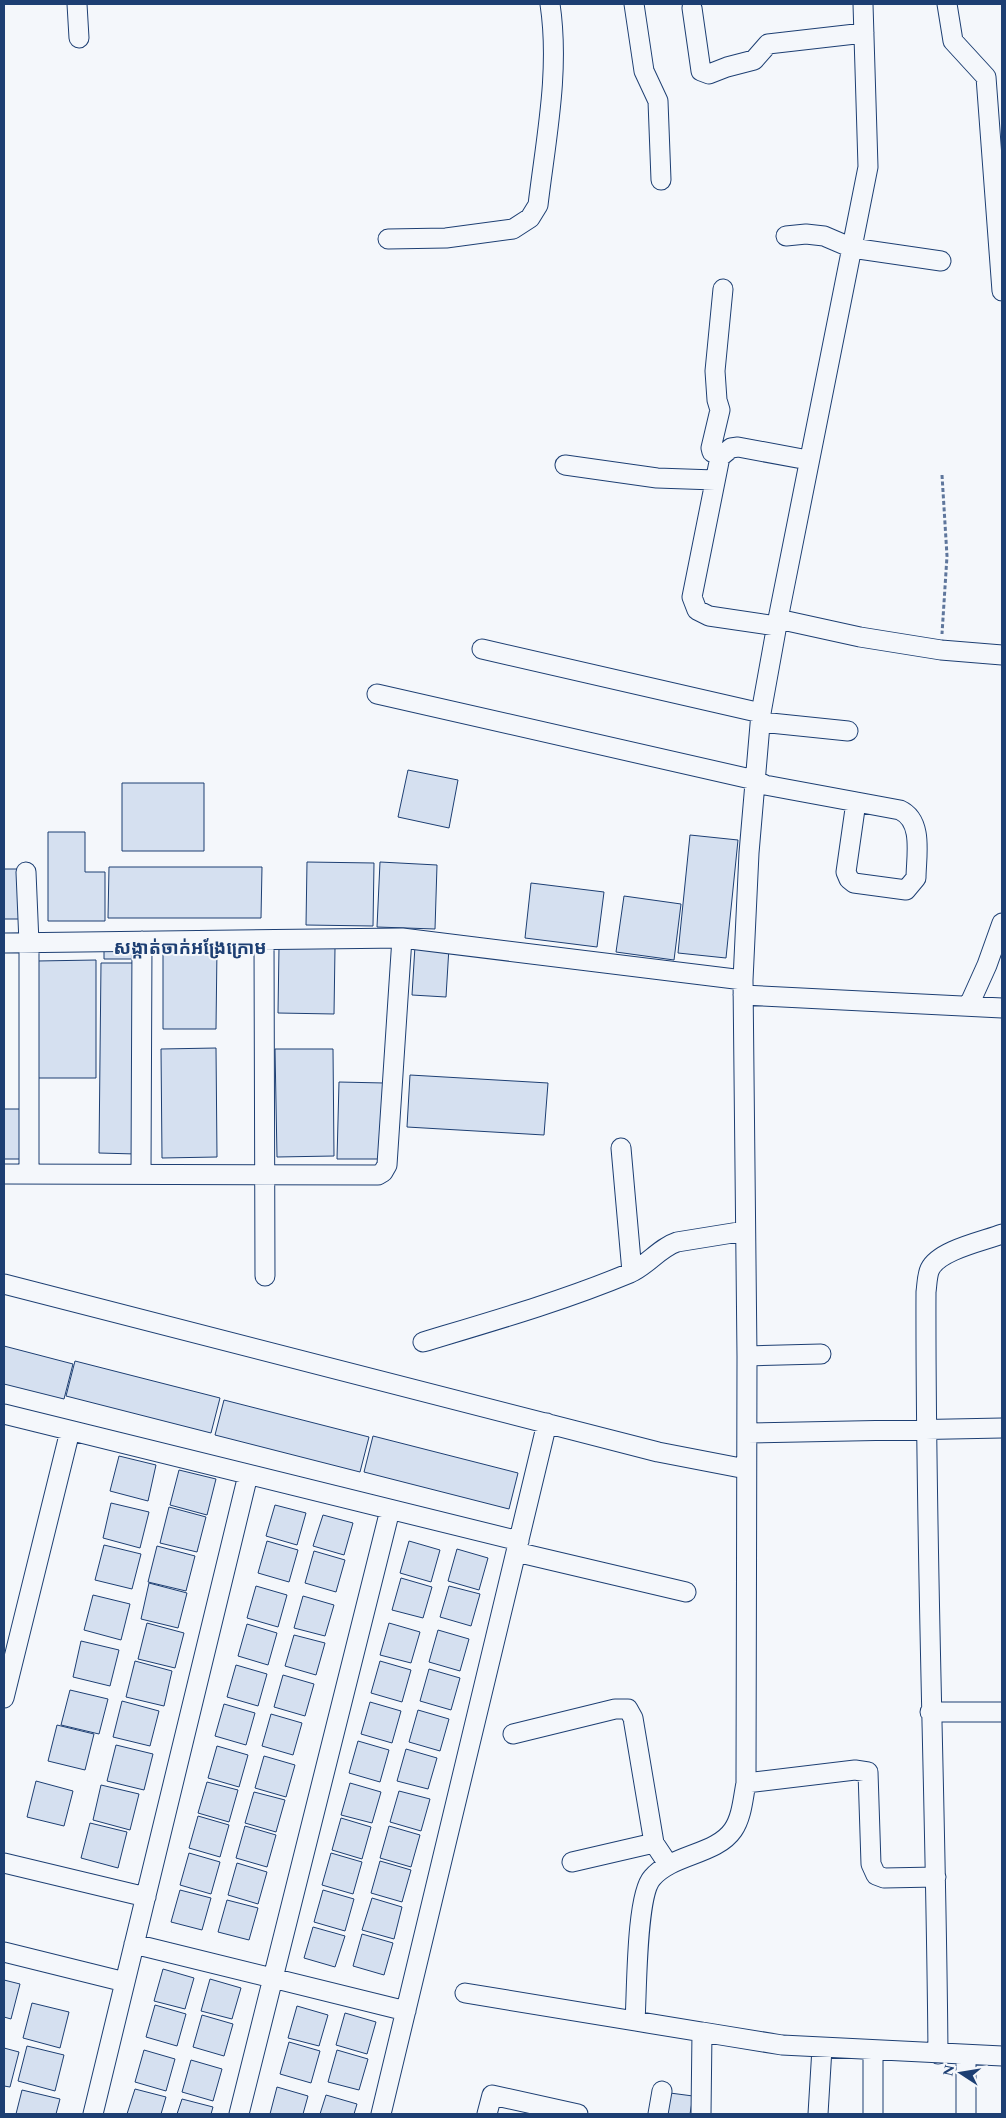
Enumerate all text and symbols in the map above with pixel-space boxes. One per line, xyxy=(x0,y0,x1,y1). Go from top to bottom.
district label: សង្កាត់ចាក់អង្រែក្រោម xyxy=(114,935,266,962)
north arrow xyxy=(936,2048,986,2098)
text: N xyxy=(937,2063,960,2078)

